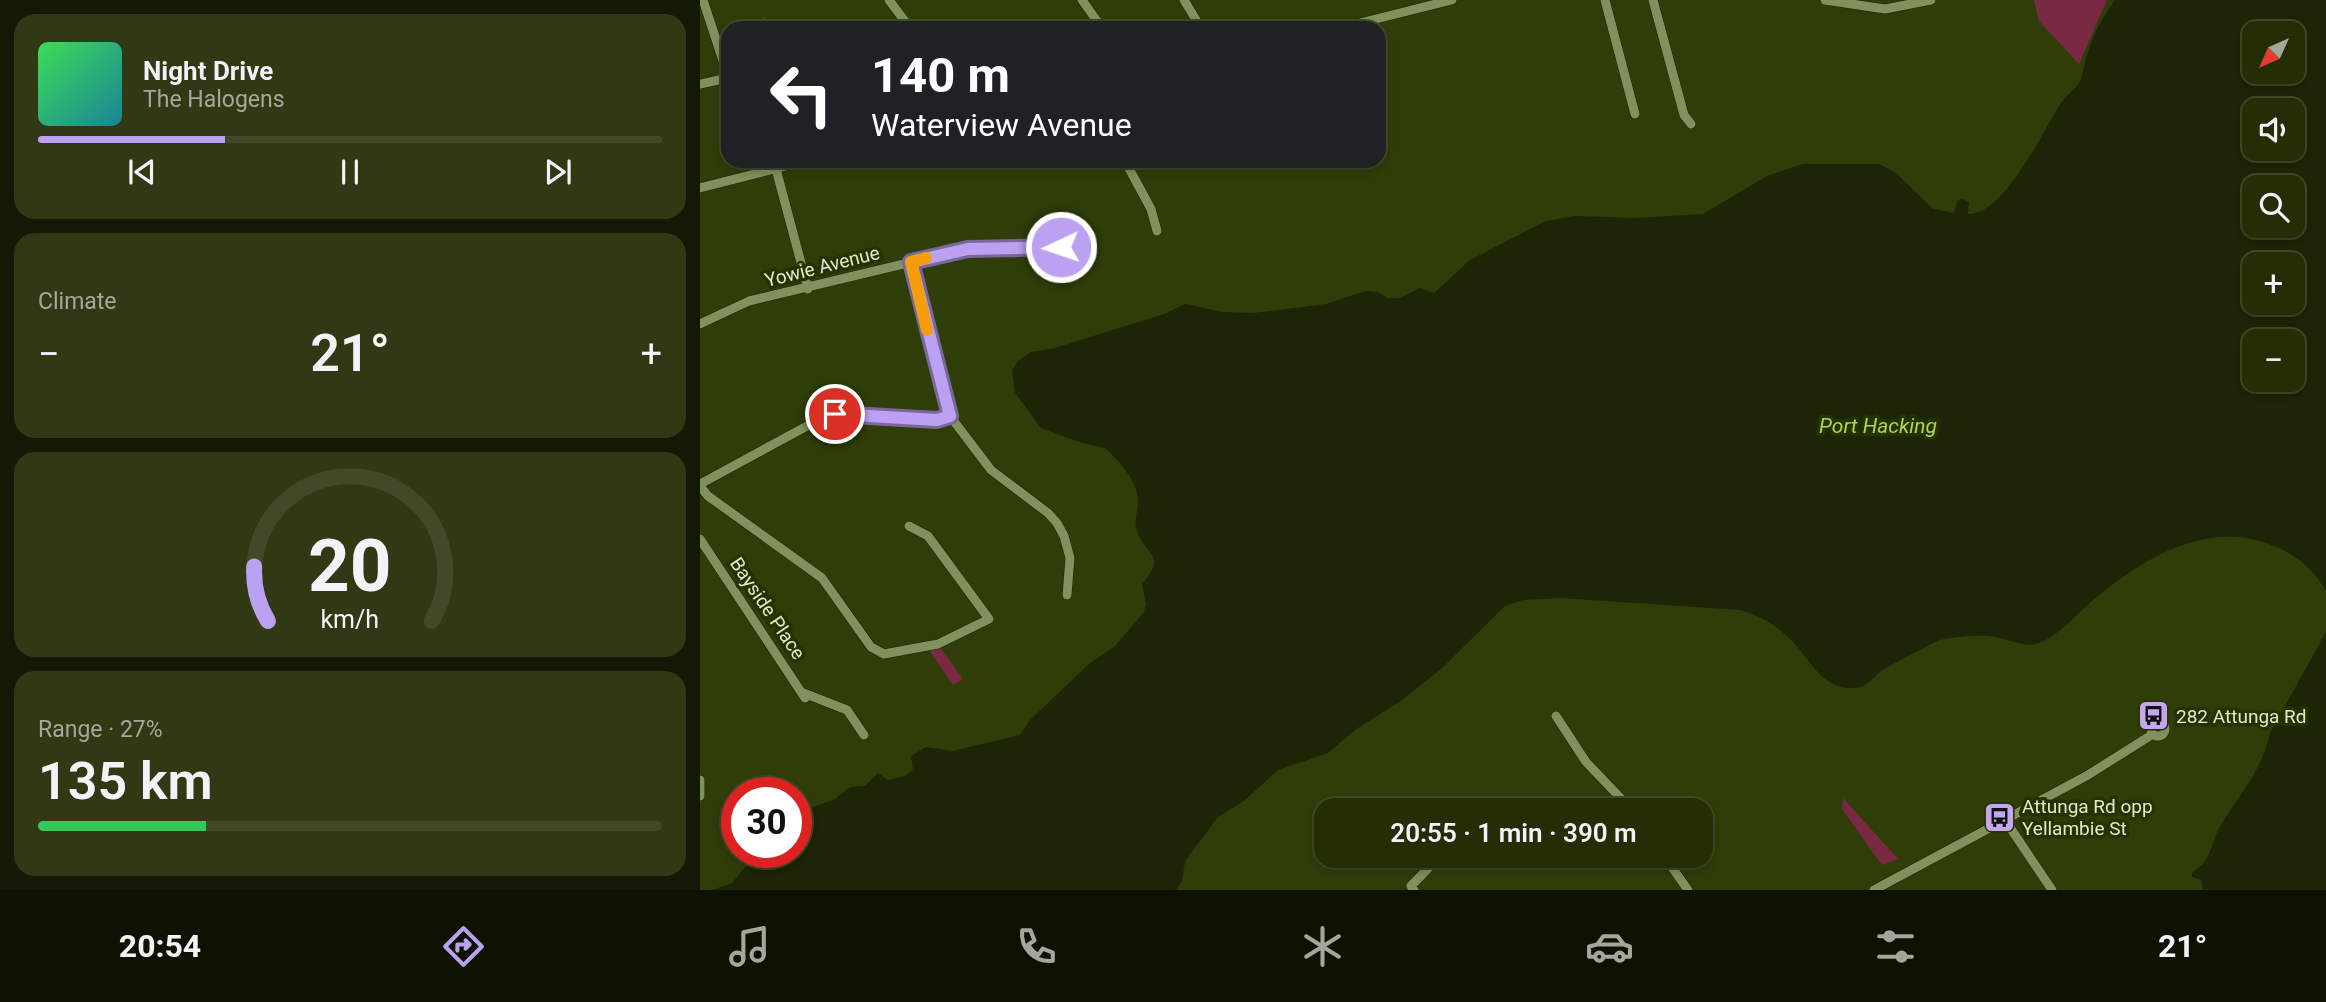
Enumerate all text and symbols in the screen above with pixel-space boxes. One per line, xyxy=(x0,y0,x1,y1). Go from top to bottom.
north arrow xyxy=(2242,21,2305,84)
map controls xyxy=(2242,21,2305,392)
text: 140 m xyxy=(871,47,1010,104)
icon: left xyxy=(756,49,847,140)
text: Night Drive xyxy=(143,56,273,86)
text: The Halogens xyxy=(143,86,285,113)
button: sound xyxy=(2242,98,2305,161)
text: Waterview Avenue xyxy=(871,106,1132,144)
icon: previous xyxy=(123,153,161,191)
icon: pause xyxy=(331,153,369,191)
icon: next xyxy=(539,153,577,191)
button: search xyxy=(2242,175,2305,238)
position arrow xyxy=(1024,210,1098,284)
street label: Yowie Avenue xyxy=(762,241,882,292)
button: + xyxy=(2242,252,2305,315)
text: Climate xyxy=(38,288,117,315)
text: 21° xyxy=(310,323,390,384)
button: − xyxy=(2242,329,2305,392)
text: − xyxy=(38,332,60,376)
text: + xyxy=(640,332,662,376)
pin xyxy=(805,384,865,444)
icon: arrive xyxy=(816,395,854,433)
water label: Port Hacking xyxy=(1819,414,1937,438)
text: 20 xyxy=(308,523,392,609)
street label: Bayside Place xyxy=(725,553,810,664)
text: km/h xyxy=(321,604,379,633)
bus stop icon: 282 Attunga Rd xyxy=(2136,699,2170,733)
place label: 282 Attunga Rd xyxy=(2176,705,2307,728)
text: Range · 27% xyxy=(38,716,163,743)
text: 135 km xyxy=(38,751,213,812)
speed limit sign: 30 xyxy=(721,777,812,868)
place label: Attunga Rd opp Yellambie St xyxy=(2022,795,2153,840)
bus stop icon: Attunga Rd opp Yellambie St xyxy=(1982,800,2016,834)
text: 20:55 · 1 min · 390 m xyxy=(1390,818,1637,848)
icon: directions xyxy=(439,922,488,971)
icon: music xyxy=(725,922,774,971)
icon: phone xyxy=(1012,922,1061,971)
icon: climate xyxy=(1298,922,1347,971)
icon: car xyxy=(1585,922,1634,971)
icon: filters xyxy=(1871,922,1920,971)
text: 20:54 xyxy=(119,927,201,965)
text: 21° xyxy=(2158,927,2207,965)

